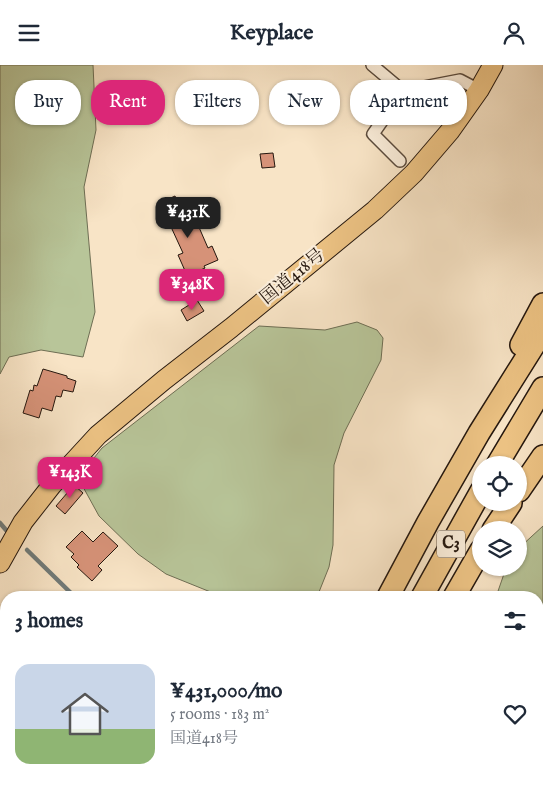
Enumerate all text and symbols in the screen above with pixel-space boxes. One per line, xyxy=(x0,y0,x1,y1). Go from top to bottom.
icon: menu xyxy=(15,19,43,47)
text: Keyplace xyxy=(230,19,313,47)
icon: person xyxy=(500,19,528,47)
chip: Buy xyxy=(15,80,81,125)
chip: Rent xyxy=(91,80,165,125)
chip: Filters xyxy=(175,80,259,125)
chip: New xyxy=(269,80,340,125)
chip: Apartment xyxy=(350,80,467,125)
pin: ¥431K xyxy=(153,197,223,239)
text: ¥431K xyxy=(166,203,210,223)
street label: 国道418号 xyxy=(256,244,330,310)
pin: ¥348K xyxy=(157,269,227,311)
text: ¥348K xyxy=(170,275,214,295)
map controls xyxy=(472,456,527,576)
button: locate xyxy=(472,456,527,511)
pin: ¥143K xyxy=(35,457,105,499)
text: ¥143K xyxy=(48,463,92,483)
button: layers xyxy=(472,521,527,576)
road number: C3 xyxy=(437,531,465,557)
icon: filters xyxy=(501,607,529,635)
text: 3 homes xyxy=(15,608,83,635)
text: ¥431,000/mo xyxy=(170,678,282,705)
icon: home xyxy=(55,684,115,744)
icon: heart xyxy=(501,700,529,728)
text: 5 rooms · 183 m² xyxy=(170,705,269,725)
text: 国道418号 xyxy=(170,729,238,749)

